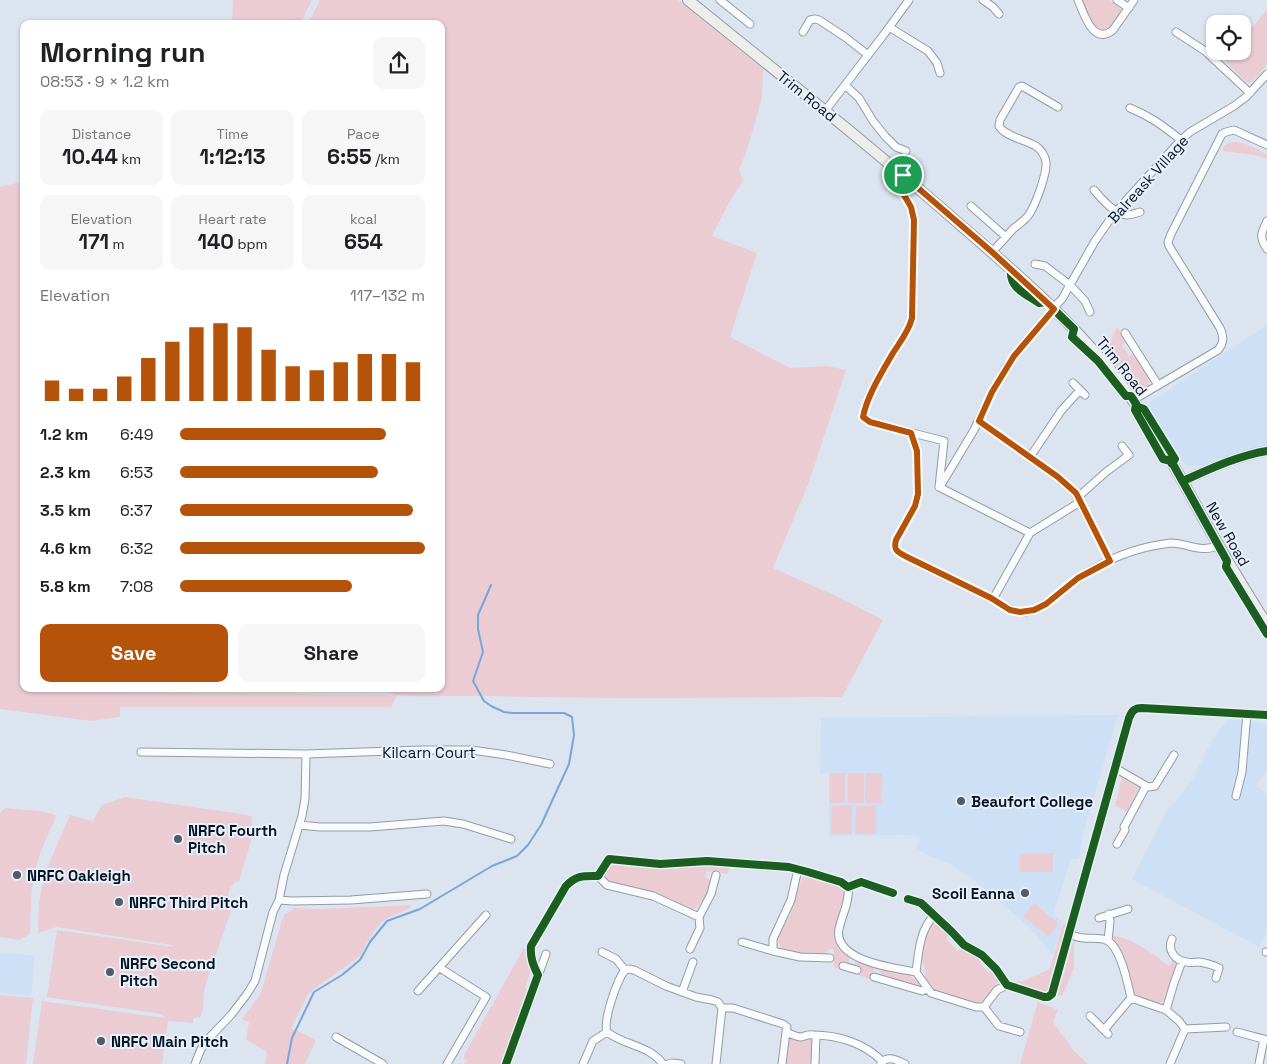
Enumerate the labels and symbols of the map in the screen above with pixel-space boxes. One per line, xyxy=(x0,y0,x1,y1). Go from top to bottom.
street label: Trim Road xyxy=(774,66,840,126)
street label: Balreask Village xyxy=(1103,131,1193,227)
pin xyxy=(882,154,924,196)
street label: Trim Road xyxy=(1092,333,1152,399)
street label: New Road xyxy=(1202,498,1254,570)
street label: Kilcarn Court xyxy=(382,743,476,762)
place label: Beaufort College xyxy=(971,792,1093,811)
marker: Beaufort College xyxy=(955,795,967,807)
place label: NRFC Fourth Pitch xyxy=(188,821,277,857)
marker: NRFC Fourth Pitch xyxy=(172,833,184,845)
place label: NRFC Oakleigh xyxy=(27,866,131,885)
marker: NRFC Oakleigh xyxy=(11,869,23,881)
place label: Scoil Eanna xyxy=(932,884,1015,903)
marker: Scoil Eanna xyxy=(1019,887,1031,899)
place label: NRFC Third Pitch xyxy=(129,893,248,912)
marker: NRFC Third Pitch xyxy=(113,896,125,908)
place label: NRFC Second Pitch xyxy=(120,954,215,990)
marker: NRFC Second Pitch xyxy=(104,966,116,978)
place label: NRFC Main Pitch xyxy=(111,1032,229,1051)
marker: NRFC Main Pitch xyxy=(95,1035,107,1047)

